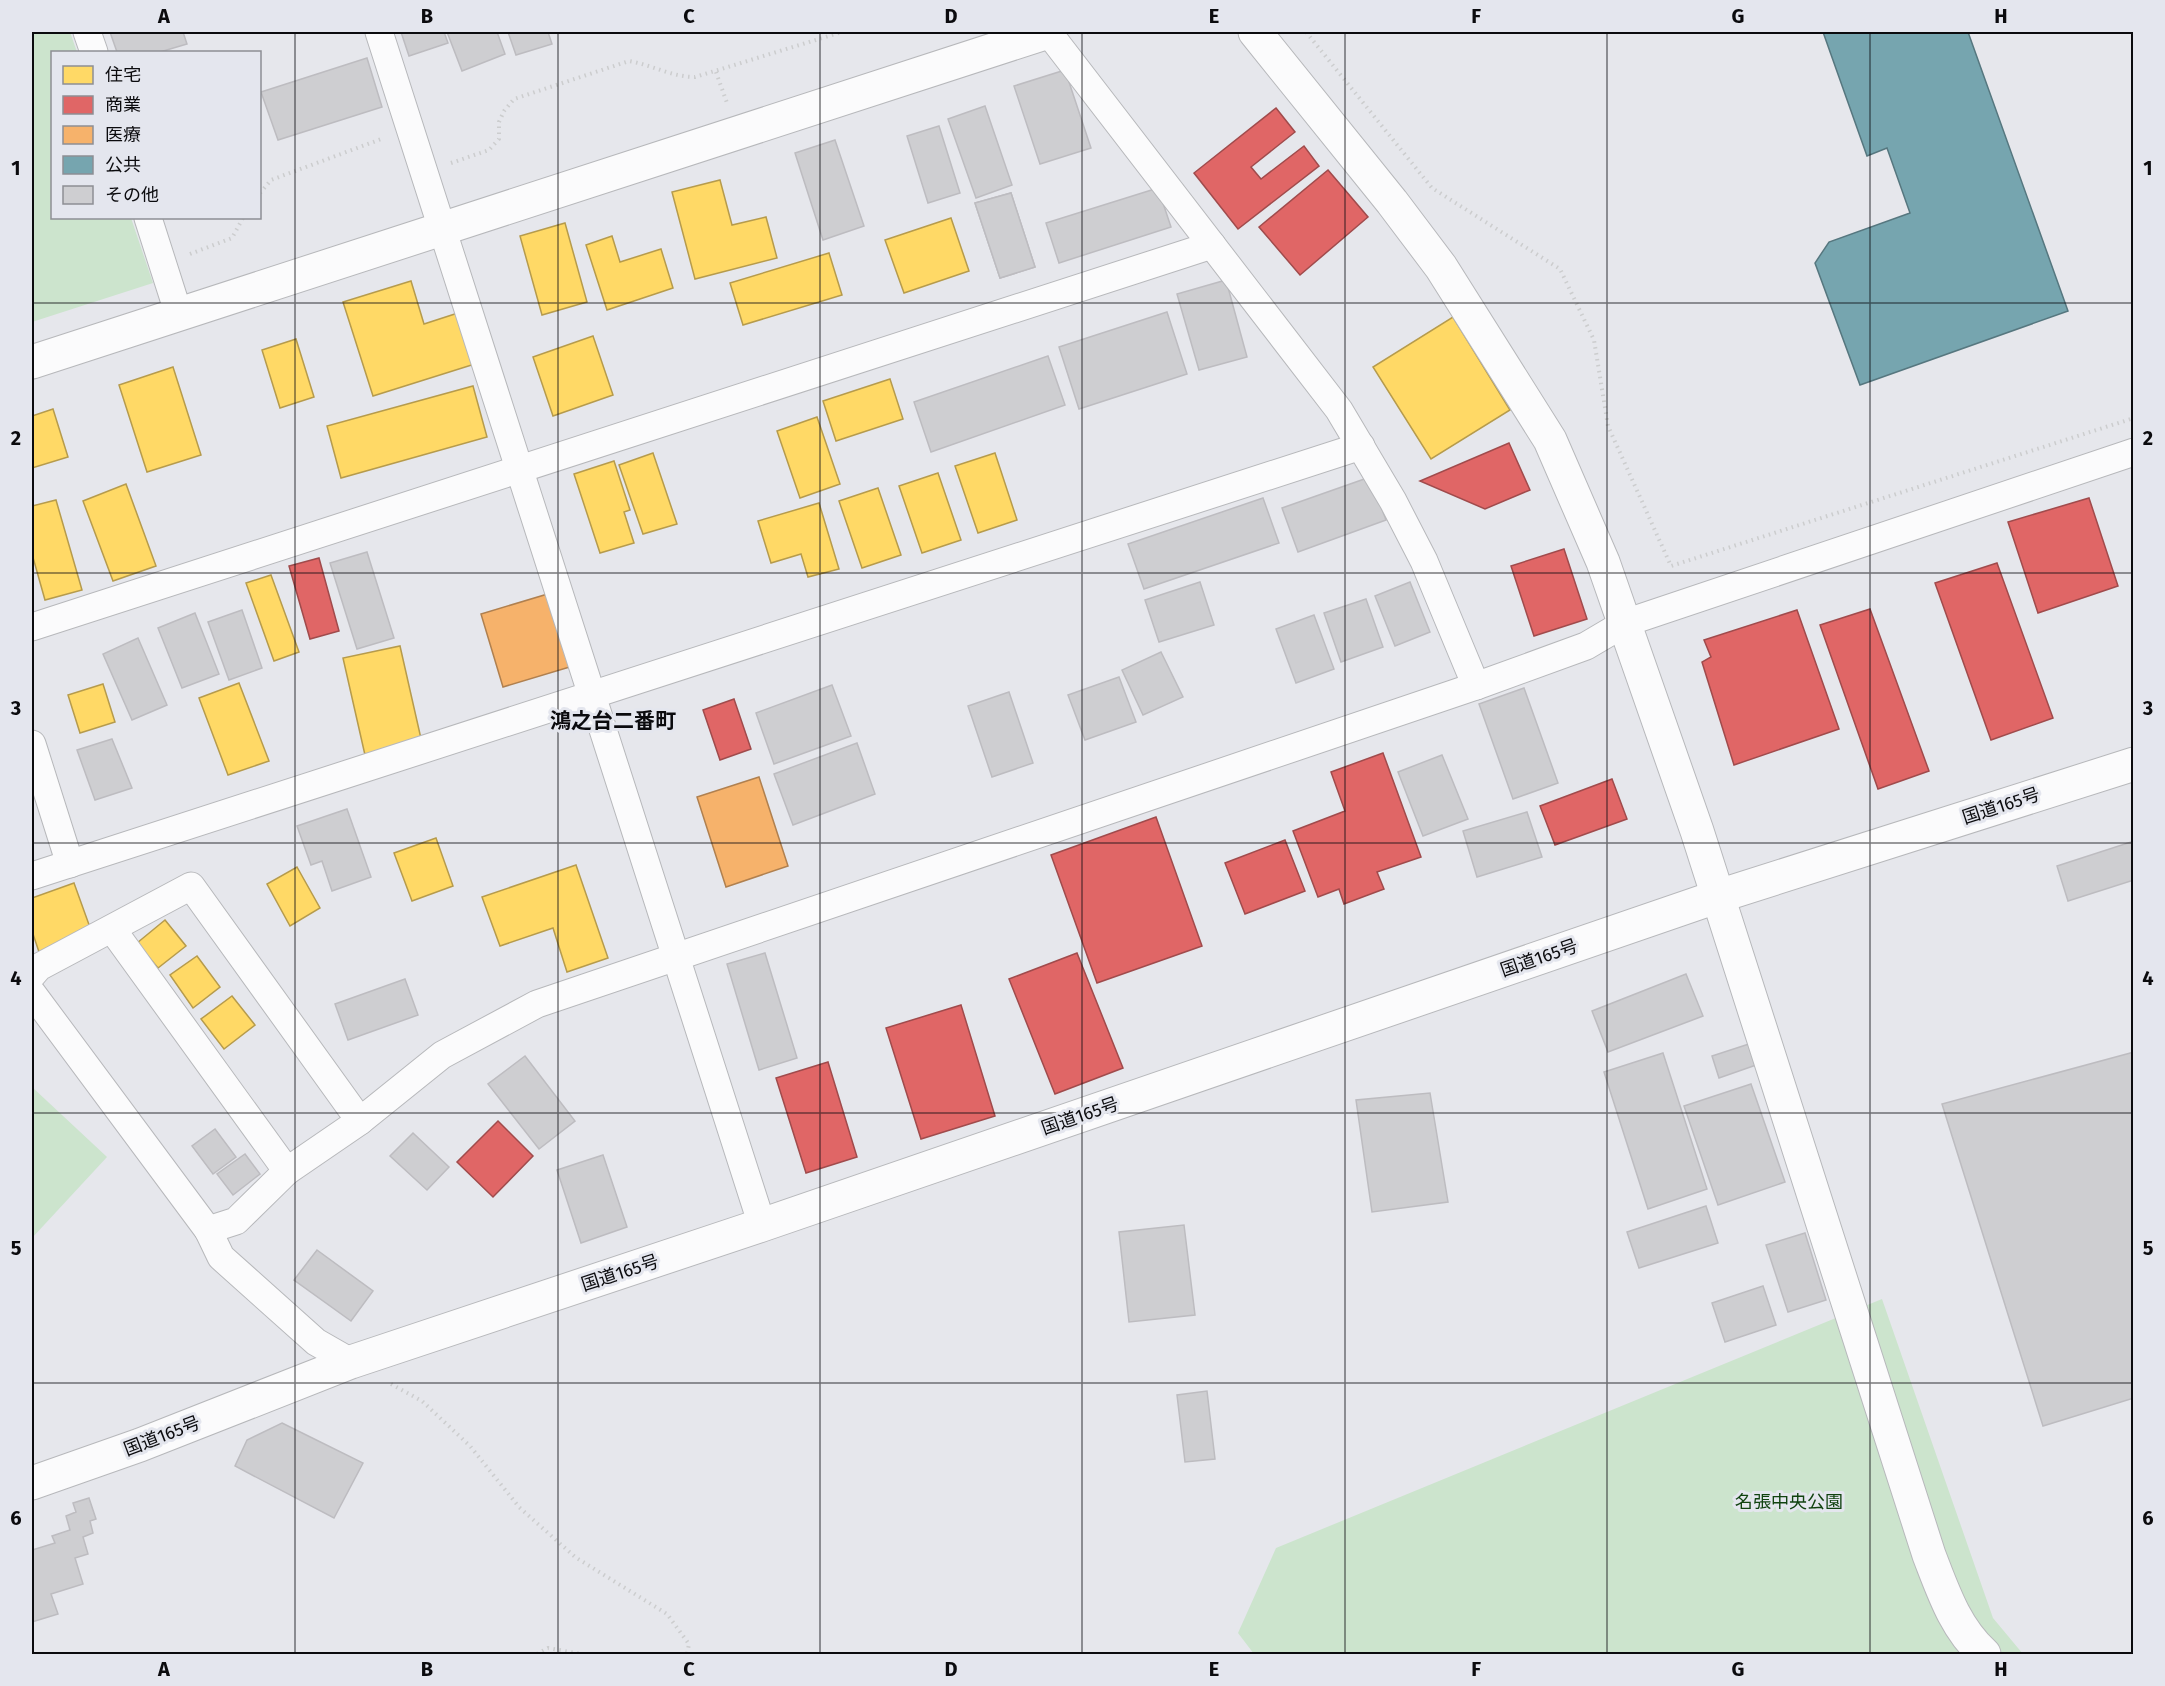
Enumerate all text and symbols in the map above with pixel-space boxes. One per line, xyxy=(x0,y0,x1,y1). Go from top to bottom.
text: A xyxy=(157,4,171,28)
text: B xyxy=(421,4,433,28)
text: C xyxy=(683,4,695,28)
text: D xyxy=(944,4,958,28)
text: E xyxy=(1209,4,1219,28)
text: F xyxy=(1471,4,1481,28)
text: G xyxy=(1732,4,1744,28)
text: H xyxy=(1994,4,2008,28)
legend xyxy=(51,51,261,219)
text: 住宅 xyxy=(105,64,141,86)
text: 商業 xyxy=(105,94,141,116)
text: 医療 xyxy=(105,124,141,146)
text: 公共 xyxy=(105,154,141,176)
text: 1 xyxy=(11,156,21,180)
text: 1 xyxy=(2143,156,2153,180)
text: その他 xyxy=(105,184,159,206)
text: 2 xyxy=(11,426,21,450)
text: 2 xyxy=(2143,426,2153,450)
text: 3 xyxy=(10,696,21,720)
text: 3 xyxy=(2142,696,2153,720)
district label: 鴻之台二番町 xyxy=(550,708,676,734)
street label: 国道165号 xyxy=(1959,783,2043,829)
street label: 国道165号 xyxy=(1497,935,1581,981)
text: 4 xyxy=(10,966,22,990)
text: 4 xyxy=(2142,966,2154,990)
street label: 国道165号 xyxy=(1038,1093,1122,1139)
text: 5 xyxy=(11,1236,22,1260)
text: 5 xyxy=(2143,1236,2154,1260)
street label: 国道165号 xyxy=(578,1250,662,1296)
street label: 国道165号 xyxy=(121,1411,203,1461)
park label: 名張中央公園 xyxy=(1735,1491,1843,1513)
text: 6 xyxy=(10,1506,22,1530)
text: 6 xyxy=(2142,1506,2154,1530)
text: A xyxy=(157,1657,171,1681)
text: B xyxy=(421,1657,433,1681)
text: C xyxy=(683,1657,695,1681)
text: D xyxy=(944,1657,958,1681)
text: E xyxy=(1209,1657,1219,1681)
text: F xyxy=(1471,1657,1481,1681)
text: G xyxy=(1732,1657,1744,1681)
text: H xyxy=(1994,1657,2008,1681)

